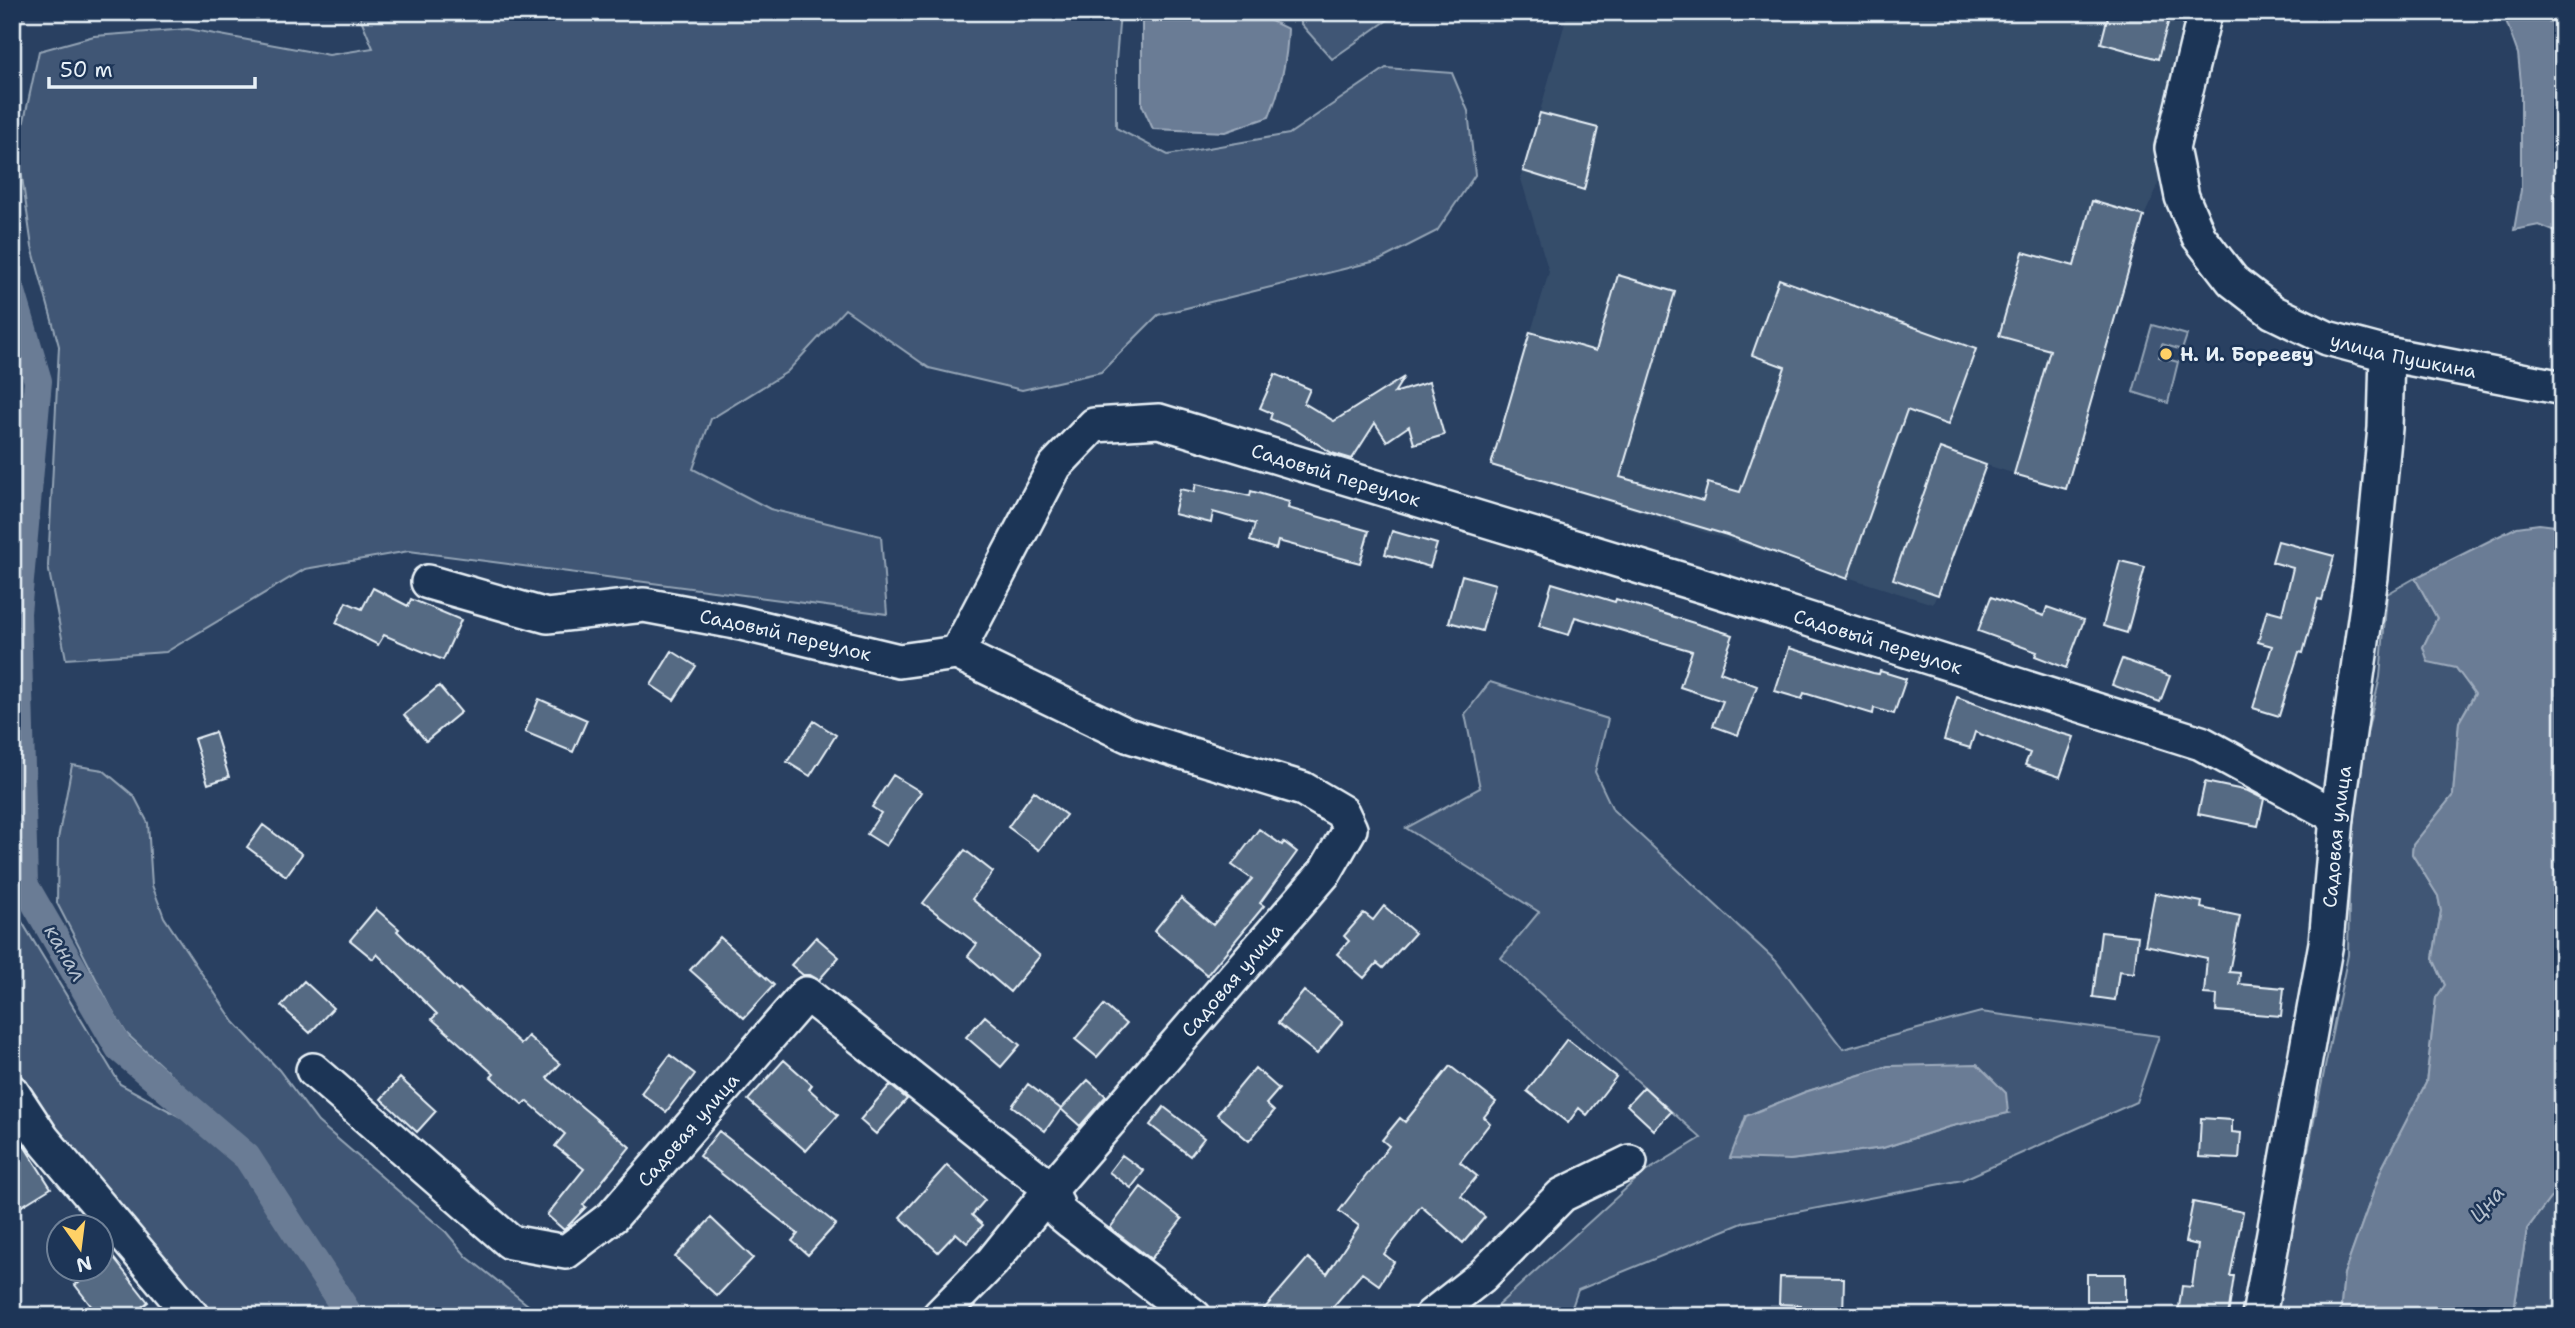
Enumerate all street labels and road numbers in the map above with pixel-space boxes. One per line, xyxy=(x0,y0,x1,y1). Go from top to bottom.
street label: улица Пушкина xyxy=(2327,327,2479,384)
street label: Садовый переулок xyxy=(1248,438,1424,513)
street label: Садовый переулок xyxy=(1791,603,1965,680)
street label: Садовый переулок xyxy=(698,604,874,667)
street label: Садовая улица xyxy=(2317,764,2357,909)
street label: Садовая улица xyxy=(1176,918,1288,1042)
street label: Садовая улица xyxy=(632,1068,745,1192)

